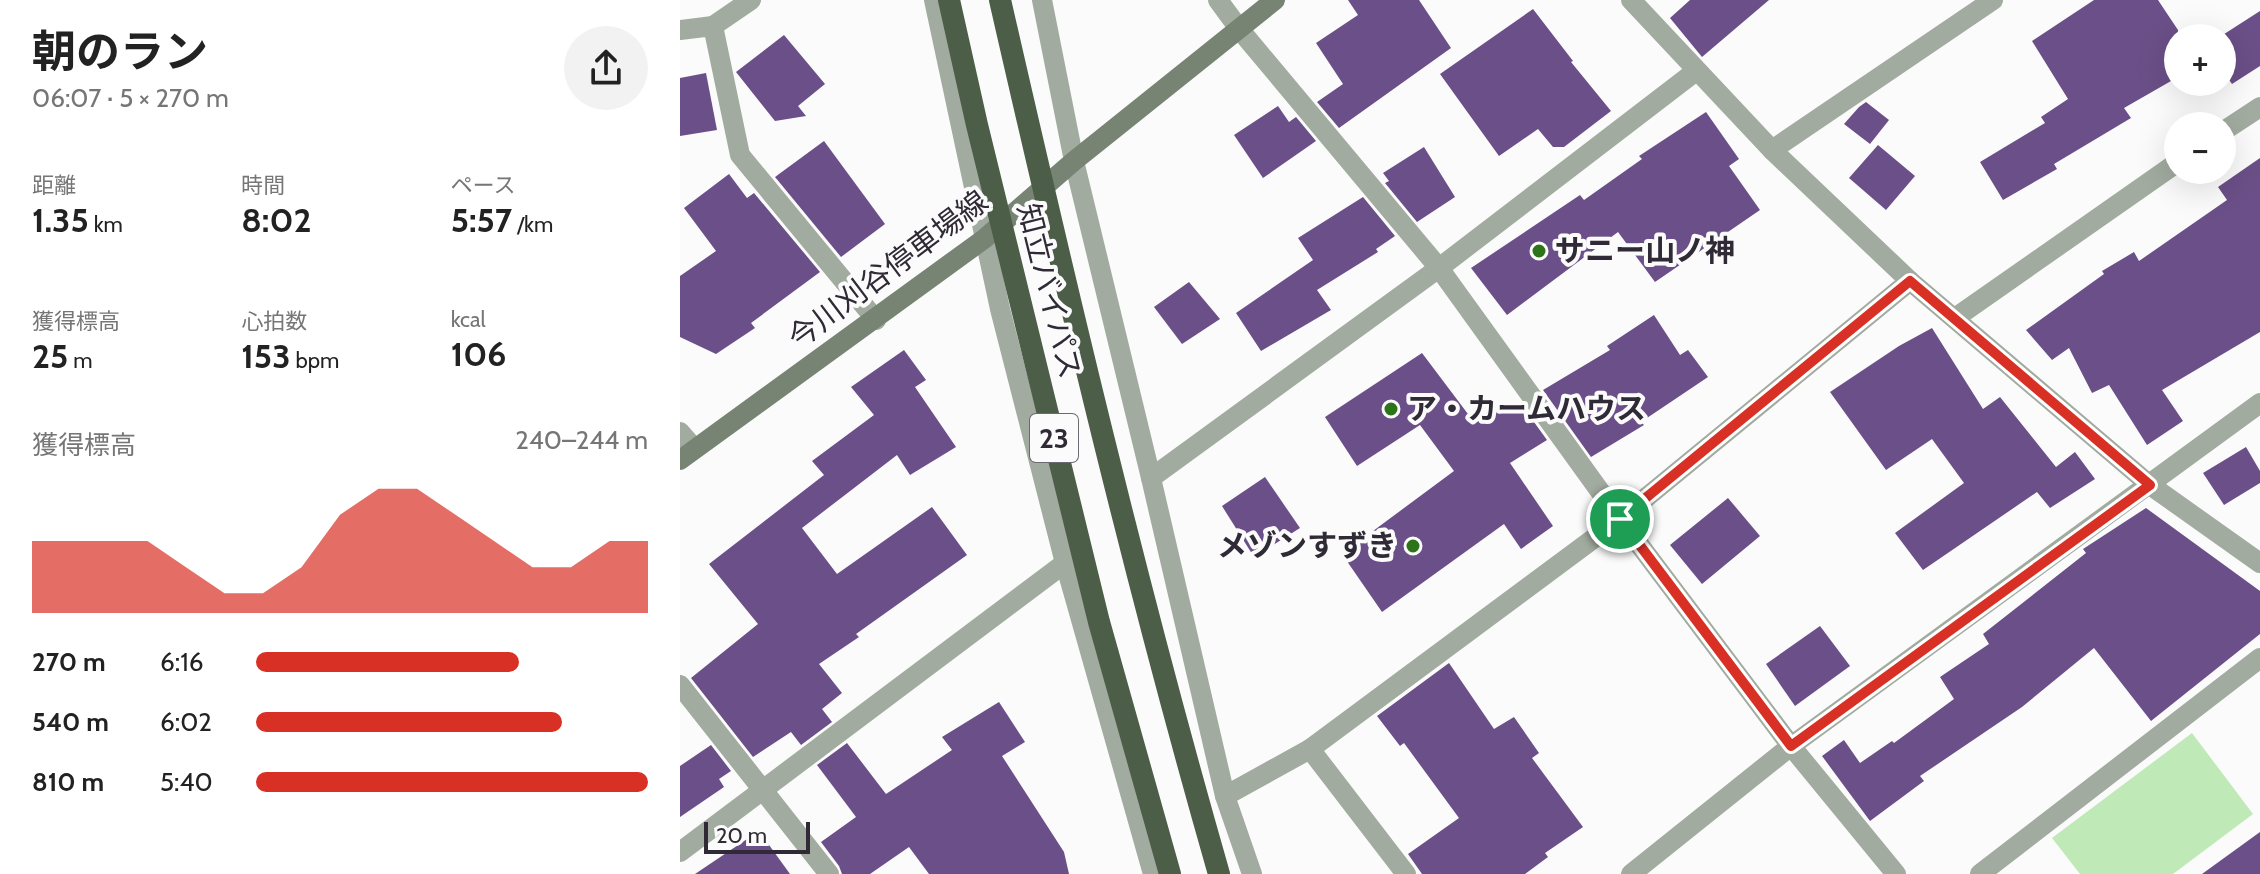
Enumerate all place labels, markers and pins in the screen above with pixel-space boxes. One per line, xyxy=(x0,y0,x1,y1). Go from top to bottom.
place label: サニー山ノ神 xyxy=(1555,232,1735,269)
marker: サニー山ノ神 xyxy=(1530,242,1548,260)
place label: ア・カームハウス xyxy=(1407,390,1646,427)
marker: ア・カームハウス xyxy=(1382,400,1400,418)
pin xyxy=(1586,485,1654,553)
place label: メゾンすずき xyxy=(1217,527,1397,564)
marker: メゾンすずき xyxy=(1404,537,1422,555)

